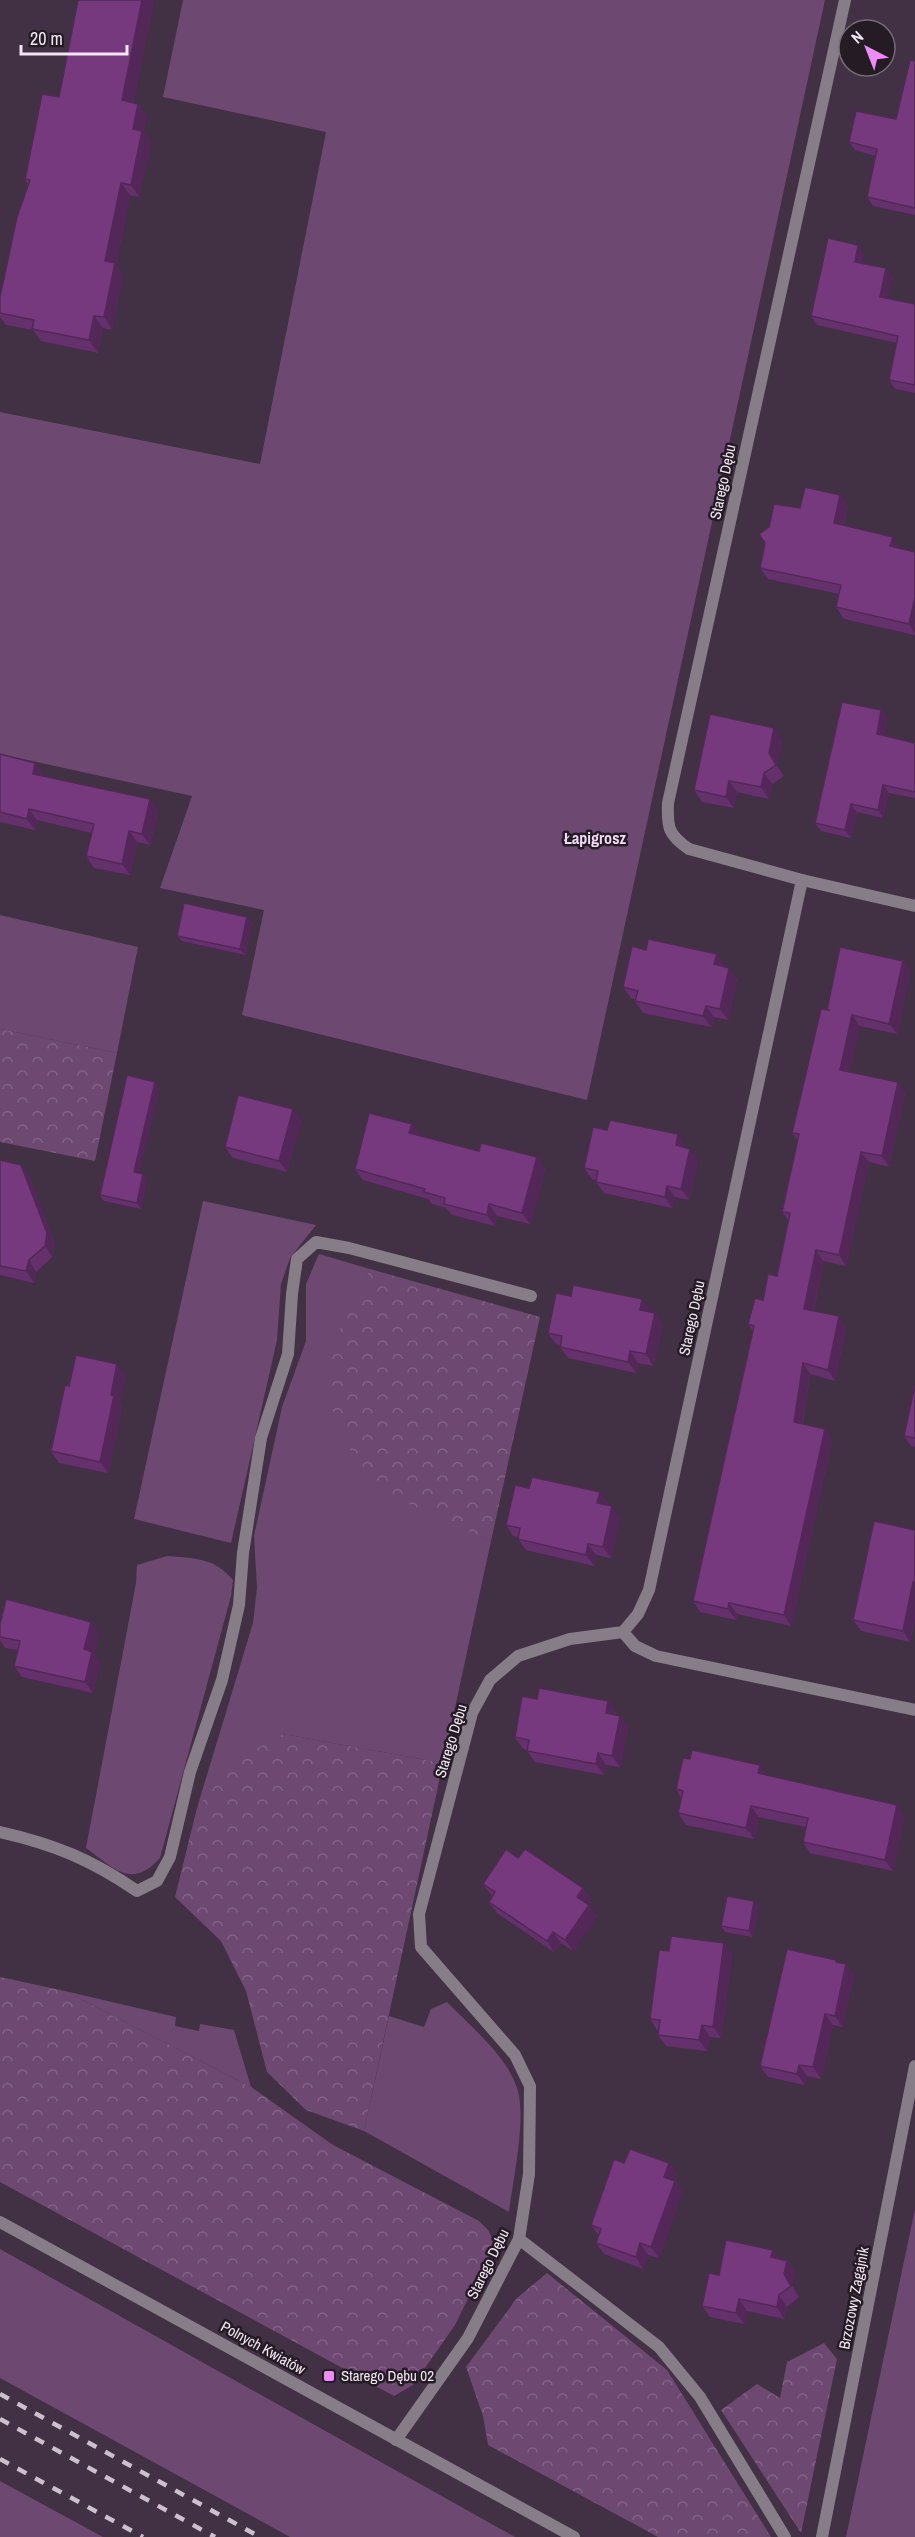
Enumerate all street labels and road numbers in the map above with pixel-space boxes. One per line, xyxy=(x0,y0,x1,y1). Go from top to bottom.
street label: Starego Dębu xyxy=(704,443,741,521)
street label: Starego Dębu xyxy=(673,1279,710,1357)
street label: Starego Dębu xyxy=(429,1701,472,1780)
street label: Starego Dębu xyxy=(461,2225,514,2302)
street label: Brzozowy Zagajnik xyxy=(833,2244,874,2351)
street label: Polnych Kwiatów xyxy=(217,2316,309,2380)

